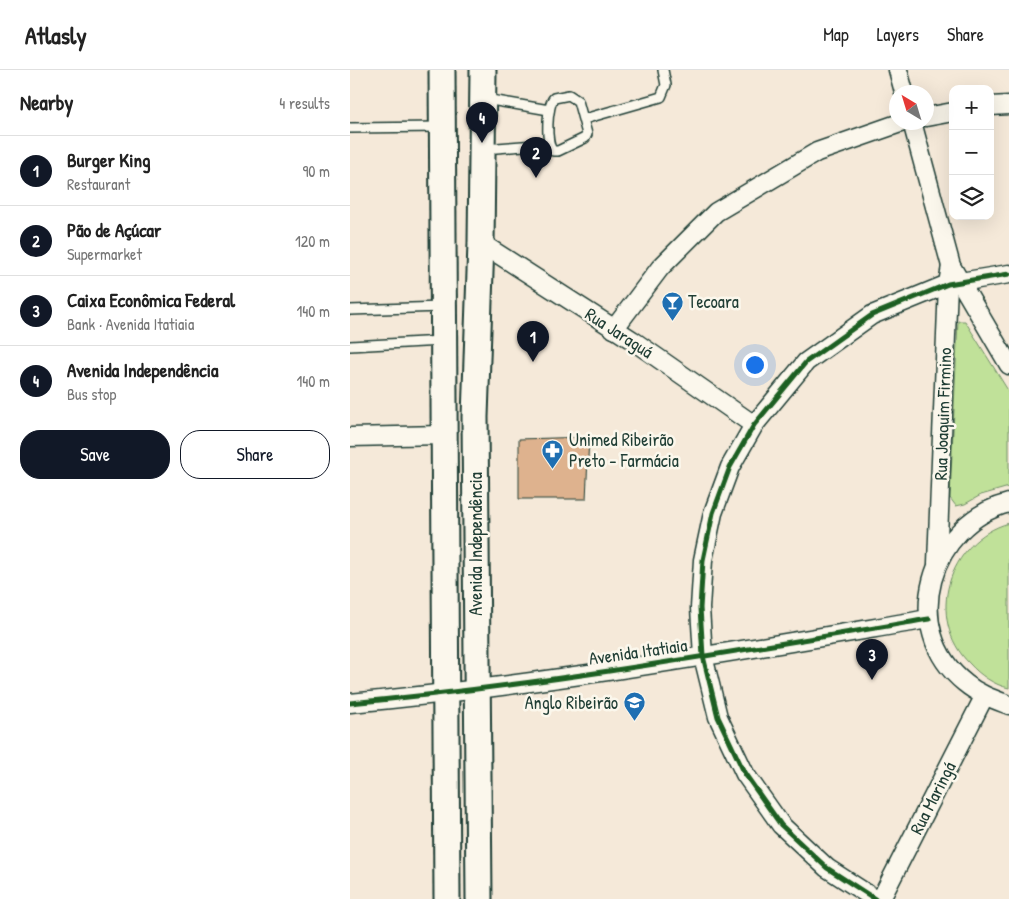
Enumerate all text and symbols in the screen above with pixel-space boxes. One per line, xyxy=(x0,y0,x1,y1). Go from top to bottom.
text: Atlasly xyxy=(25,19,87,51)
text: Map xyxy=(823,22,849,47)
text: Layers xyxy=(877,22,919,47)
text: Share xyxy=(947,22,984,47)
north arrow xyxy=(889,85,934,130)
map controls xyxy=(949,85,994,220)
button: + xyxy=(949,85,994,130)
text: Nearby xyxy=(20,88,73,117)
text: 4 results xyxy=(279,92,330,114)
pin: 4 xyxy=(466,102,498,143)
button: − xyxy=(949,130,994,175)
pin: 2 xyxy=(520,137,552,178)
text: Burger King xyxy=(67,147,151,173)
text: 1 xyxy=(33,160,39,182)
text: 90 m xyxy=(302,160,330,182)
text: Restaurant xyxy=(67,173,130,195)
button: layers xyxy=(949,175,994,220)
text: Pão de Açúcar xyxy=(67,217,161,243)
text: 2 xyxy=(32,230,40,252)
text: 120 m xyxy=(295,230,330,252)
text: Supermarket xyxy=(67,243,142,265)
text: Caixa Econômica Federal xyxy=(67,287,235,313)
place label: Tecoara xyxy=(688,289,739,314)
bar icon: Tecoara xyxy=(660,290,684,321)
text: 3 xyxy=(32,300,40,322)
text: 140 m xyxy=(296,300,330,322)
street label: Rua Jaraguá xyxy=(580,301,658,364)
text: Bank · Avenida Itatiaia xyxy=(67,313,194,335)
pin: 1 xyxy=(517,321,549,362)
street label: Rua Joaquim Firmino xyxy=(928,347,957,481)
your location xyxy=(742,352,768,378)
text: Avenida Independência xyxy=(67,357,218,383)
text: 4 xyxy=(33,370,39,392)
text: 140 m xyxy=(296,370,330,392)
text: Bus stop xyxy=(67,383,116,405)
place label: Unimed Ribeirão Preto - Farmácia xyxy=(569,427,679,473)
button: Save xyxy=(20,430,170,479)
button: Share xyxy=(180,430,330,479)
pharmacy icon: Unimed Ribeirão Preto - Farmácia xyxy=(541,438,565,469)
street label: Avenida Independência xyxy=(463,472,488,616)
street label: Avenida Itatiaia xyxy=(587,632,689,671)
pin: 3 xyxy=(856,639,888,680)
place label: Anglo Ribeirão xyxy=(525,690,618,715)
school or university icon: Anglo Ribeirão xyxy=(622,691,646,722)
street label: Rua Maringá xyxy=(904,757,962,838)

